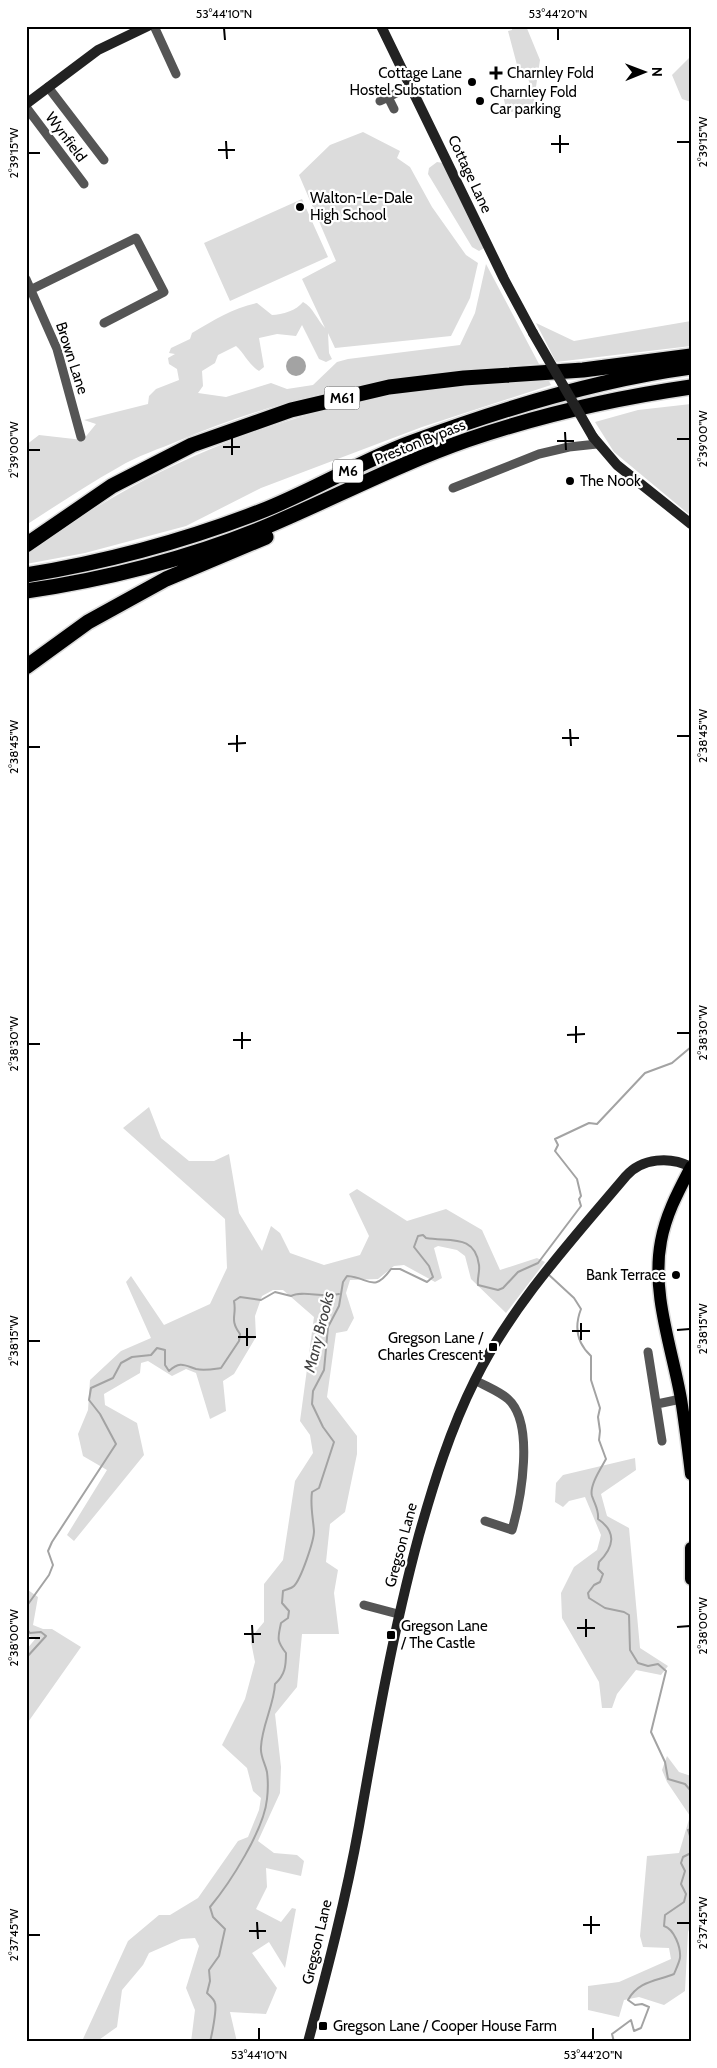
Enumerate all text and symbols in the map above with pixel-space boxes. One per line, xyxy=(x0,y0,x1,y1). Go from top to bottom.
text: 53°44'10"N xyxy=(196,6,252,21)
text: 53°44'20"N xyxy=(529,6,587,21)
north arrow xyxy=(620,48,670,98)
place label: Cottage Lane Hostel Substation xyxy=(350,64,462,99)
place label: Charnley Fold xyxy=(507,64,594,82)
marker: Charnley Fold xyxy=(489,66,503,80)
text: N xyxy=(648,67,666,77)
marker: Cottage Lane Hostel Substation xyxy=(466,76,478,88)
place label: Charnley Fold Car parking xyxy=(490,83,577,118)
marker: Charnley Fold Car parking xyxy=(474,95,486,107)
street label: Wynfield xyxy=(41,109,91,165)
text: 2°39'15"W xyxy=(695,116,710,167)
text: 2°39'15"W xyxy=(6,127,21,178)
street label: Cottage Lane xyxy=(444,132,496,216)
place label: Walton-Le-Dale High School xyxy=(310,189,413,224)
marker: Walton-Le-Dale High School xyxy=(294,201,306,213)
street label: Brown Lane xyxy=(52,320,92,397)
road number: M61 xyxy=(324,386,360,409)
text: 2°39'00"W xyxy=(695,410,710,468)
street label: Preston Bypass xyxy=(372,416,468,468)
text: 2°39'00"W xyxy=(6,421,21,479)
road number: M6 xyxy=(333,460,363,482)
place label: The Nook xyxy=(580,472,641,490)
marker: The Nook xyxy=(564,475,576,487)
text: 2°38'45"W xyxy=(695,708,710,763)
text: 2°38'45"W xyxy=(6,719,21,774)
text: 2°38'30"W xyxy=(695,1005,710,1061)
text: 2°38'30"W xyxy=(6,1016,21,1072)
place label: Bank Terrace xyxy=(586,1266,666,1284)
marker: Bank Terrace xyxy=(670,1269,682,1281)
water label: Many Brooks xyxy=(300,1290,338,1375)
text: 2°38'15"W xyxy=(695,1303,710,1355)
text: 2°38'15"W xyxy=(6,1315,21,1367)
place label: Gregson Lane / Charles Crescent xyxy=(378,1329,484,1364)
marker: Gregson Lane / Charles Crescent xyxy=(487,1341,499,1353)
street label: Gregson Lane xyxy=(381,1500,421,1589)
text: 2°38'00"W xyxy=(695,1597,710,1655)
text: 2°38'00"W xyxy=(6,1609,21,1667)
place label: Gregson Lane / The Castle xyxy=(400,1617,488,1652)
marker: Gregson Lane / The Castle xyxy=(385,1629,397,1641)
text: 2°37'45"W xyxy=(695,1896,710,1949)
street label: Gregson Lane xyxy=(298,1897,336,1986)
text: 2°37'45"W xyxy=(6,1908,21,1961)
place label: Gregson Lane / Cooper House Farm xyxy=(333,2017,557,2035)
marker: Gregson Lane / Cooper House Farm xyxy=(317,2020,329,2032)
text: 53°44'10"N xyxy=(231,2047,287,2062)
text: 53°44'20"N xyxy=(564,2047,622,2062)

